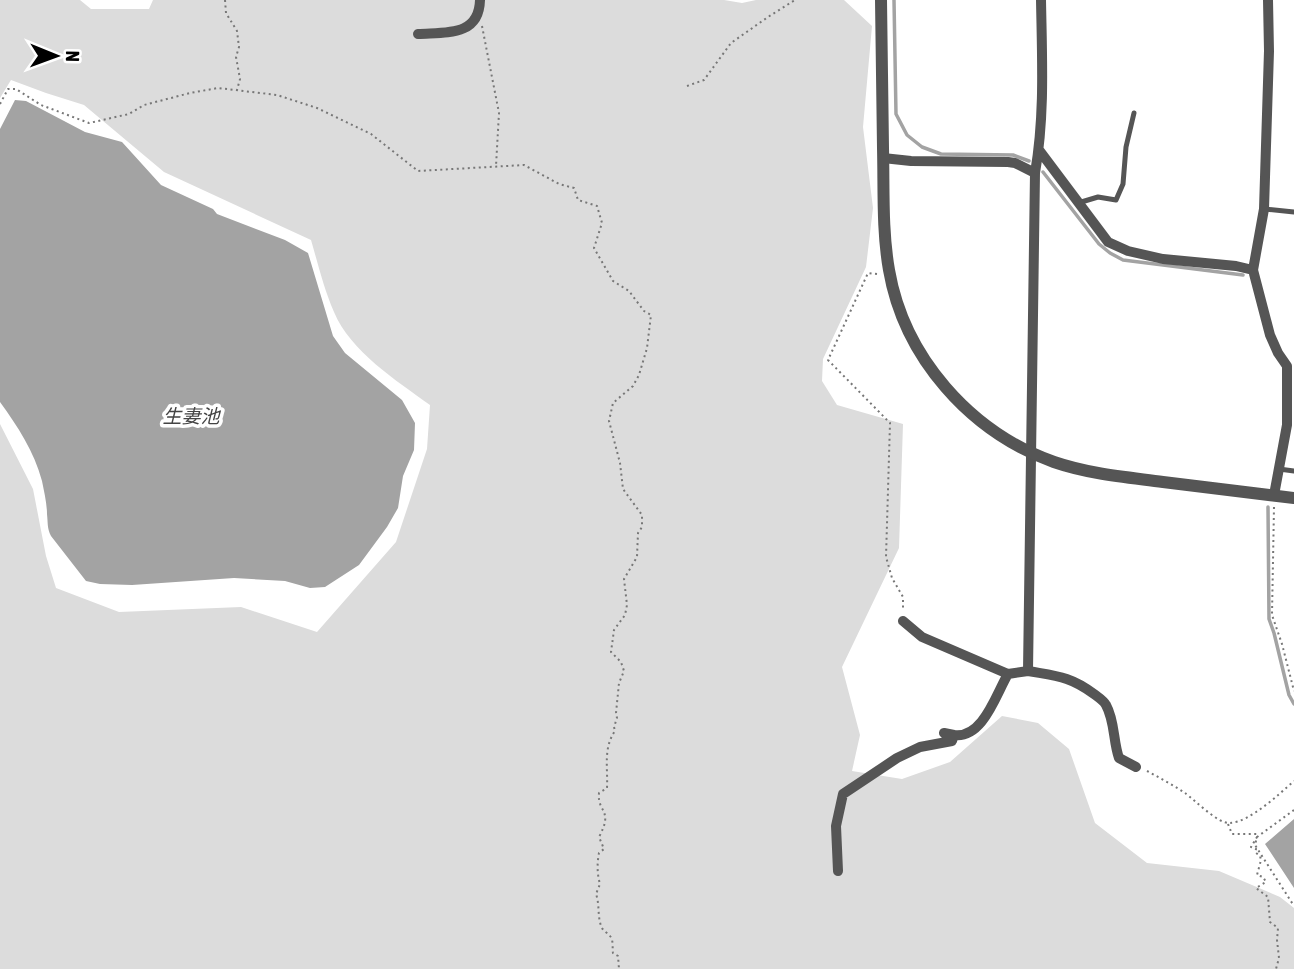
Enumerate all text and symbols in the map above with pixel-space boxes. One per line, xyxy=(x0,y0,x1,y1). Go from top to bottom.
north arrow xyxy=(21,21,91,91)
text: N xyxy=(62,50,84,62)
water label: 生妻池 xyxy=(162,405,221,427)

